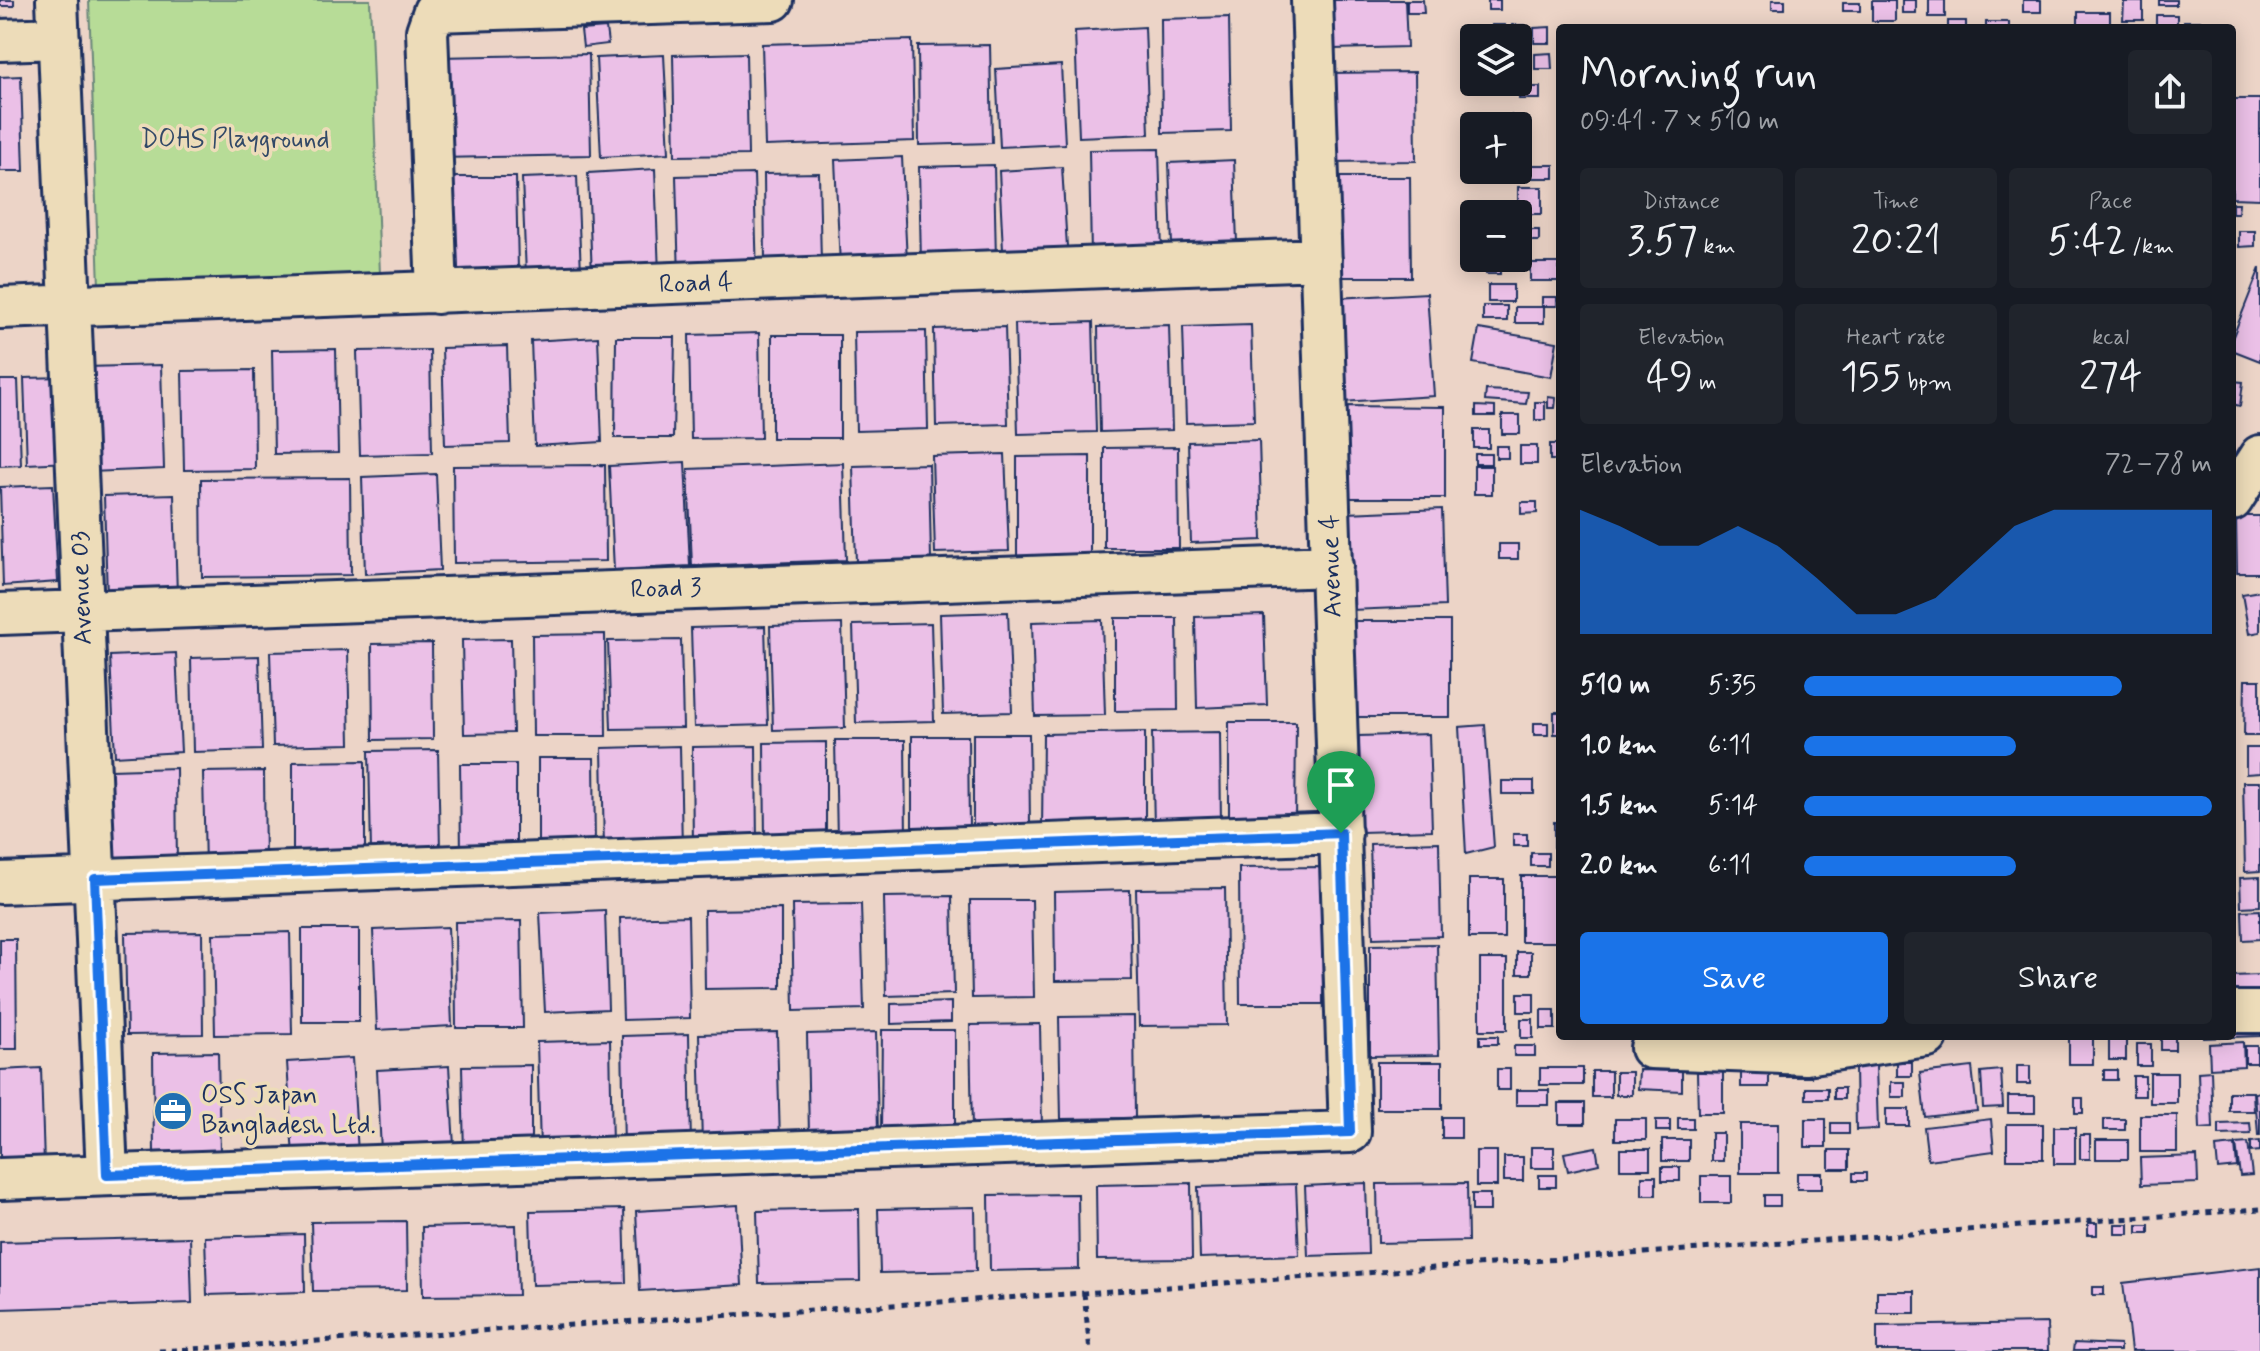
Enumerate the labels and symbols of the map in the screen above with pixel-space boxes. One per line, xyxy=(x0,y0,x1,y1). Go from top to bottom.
park label: DOHS Playground xyxy=(140,123,330,157)
street label: Road 4 xyxy=(658,266,734,302)
street label: Avenue 4 xyxy=(1313,514,1351,618)
street label: Avenue 03 xyxy=(63,530,101,646)
street label: Road 3 xyxy=(630,571,702,607)
pin xyxy=(1307,751,1375,833)
place label: OSS Japan Bangladesh Ltd. xyxy=(201,1079,376,1145)
office icon: OSS Japan Bangladesh Ltd. xyxy=(152,1090,194,1132)

